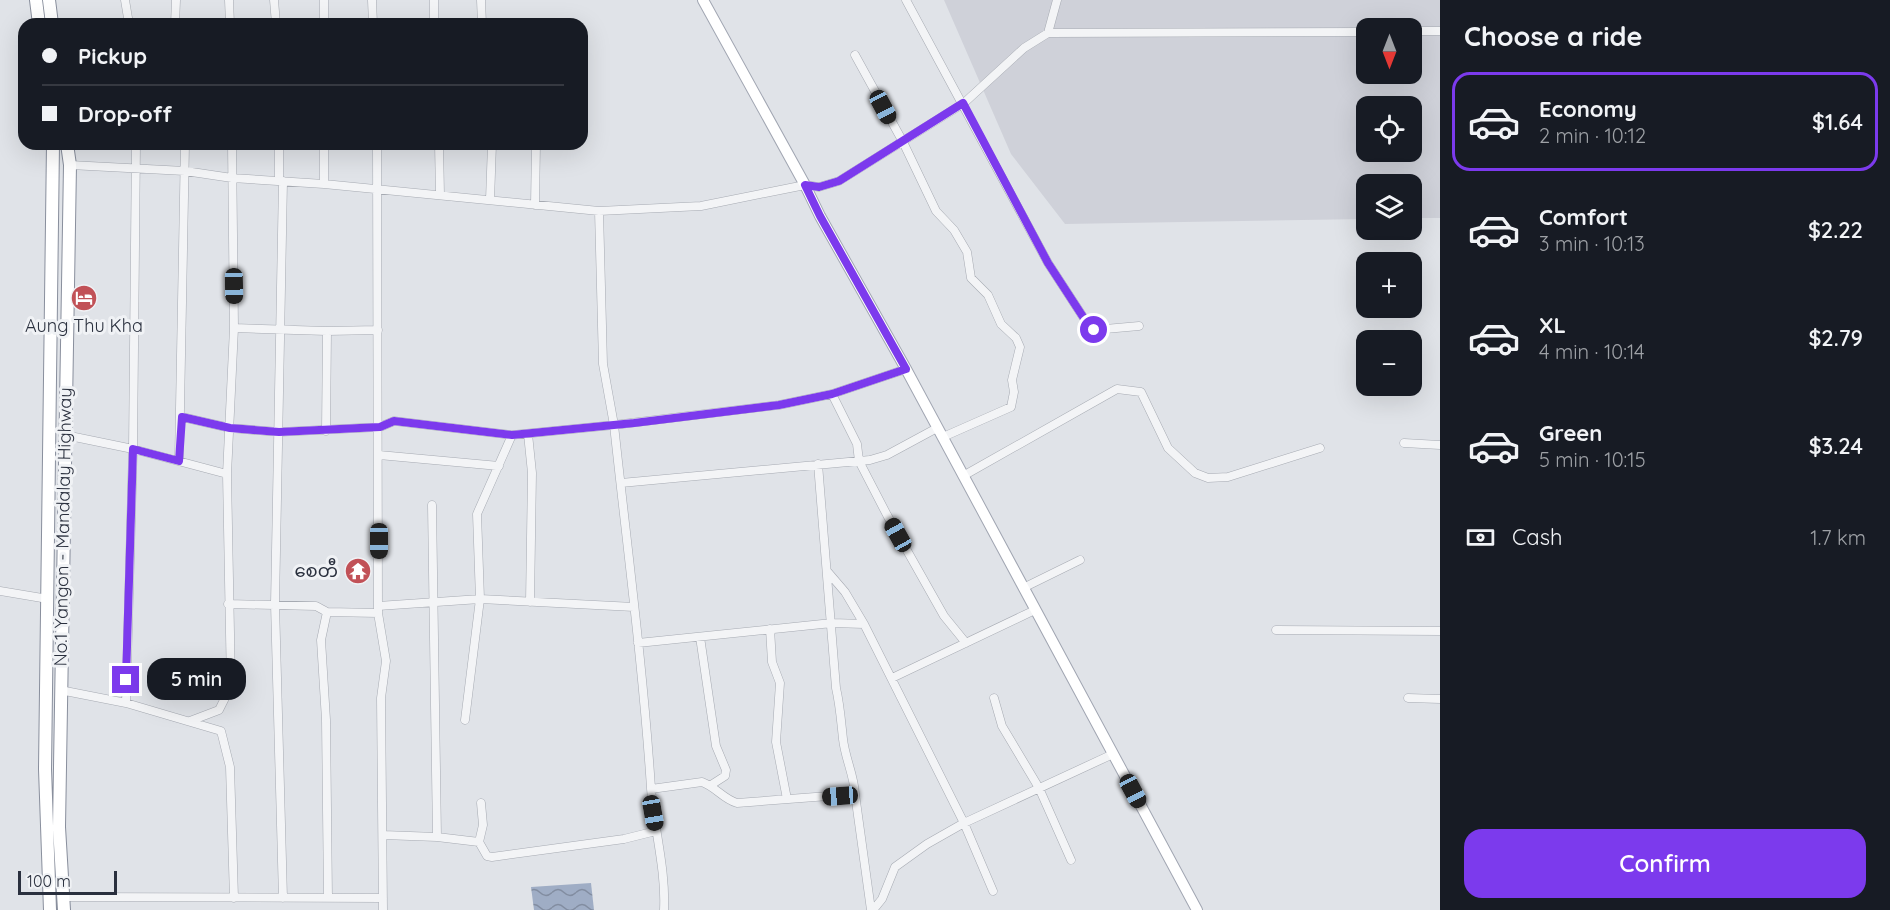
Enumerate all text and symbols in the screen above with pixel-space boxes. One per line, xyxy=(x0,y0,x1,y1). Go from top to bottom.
north arrow xyxy=(1356,18,1422,84)
map controls xyxy=(1356,18,1422,396)
text: Choose a ride xyxy=(1464,19,1642,53)
text: Pickup xyxy=(78,42,147,70)
car xyxy=(867,87,899,127)
icon: car xyxy=(1467,95,1521,149)
text: Economy xyxy=(1539,95,1637,123)
button: locate xyxy=(1356,96,1422,162)
text: Drop-off xyxy=(78,100,172,128)
text: $1.64 xyxy=(1812,108,1863,136)
text: 2 min · 10:12 xyxy=(1539,123,1646,148)
button: layers xyxy=(1356,174,1422,240)
icon: car xyxy=(1467,203,1521,257)
text: Comfort xyxy=(1539,203,1628,231)
text: $2.22 xyxy=(1808,216,1863,244)
text: 3 min · 10:13 xyxy=(1539,231,1645,256)
button: + xyxy=(1356,252,1422,318)
car xyxy=(225,268,243,304)
hotel icon: Aung Thu Kha xyxy=(69,283,99,313)
icon: car xyxy=(1467,311,1521,365)
text: XL xyxy=(1539,311,1566,339)
place label: Aung Thu Kha xyxy=(25,314,143,337)
route start xyxy=(1080,316,1107,343)
text: $2.79 xyxy=(1809,324,1863,352)
button: − xyxy=(1356,330,1422,396)
text: 4 min · 10:14 xyxy=(1539,339,1645,364)
street label: No.1 Yangon - Mandalay Highway xyxy=(49,387,76,667)
icon: car xyxy=(1467,419,1521,473)
text: Green xyxy=(1539,419,1602,447)
text: $3.24 xyxy=(1809,432,1863,460)
text: 5 min · 10:15 xyxy=(1539,447,1646,472)
car xyxy=(881,515,915,555)
icon: cash xyxy=(1464,521,1497,554)
car xyxy=(370,523,388,559)
text: Cash xyxy=(1512,523,1563,551)
text: 1.7 km xyxy=(1810,525,1866,550)
temple icon: စေတီ xyxy=(343,556,373,586)
place label: စေတီ xyxy=(295,557,338,582)
callout: 5 min xyxy=(147,659,246,701)
route end xyxy=(112,666,139,693)
text: 5 min xyxy=(171,666,222,691)
car xyxy=(1117,771,1149,811)
car xyxy=(821,786,859,806)
car xyxy=(641,794,665,832)
button: Confirm xyxy=(1464,829,1866,898)
scale bar xyxy=(18,868,117,896)
text: 100 m xyxy=(27,871,71,891)

